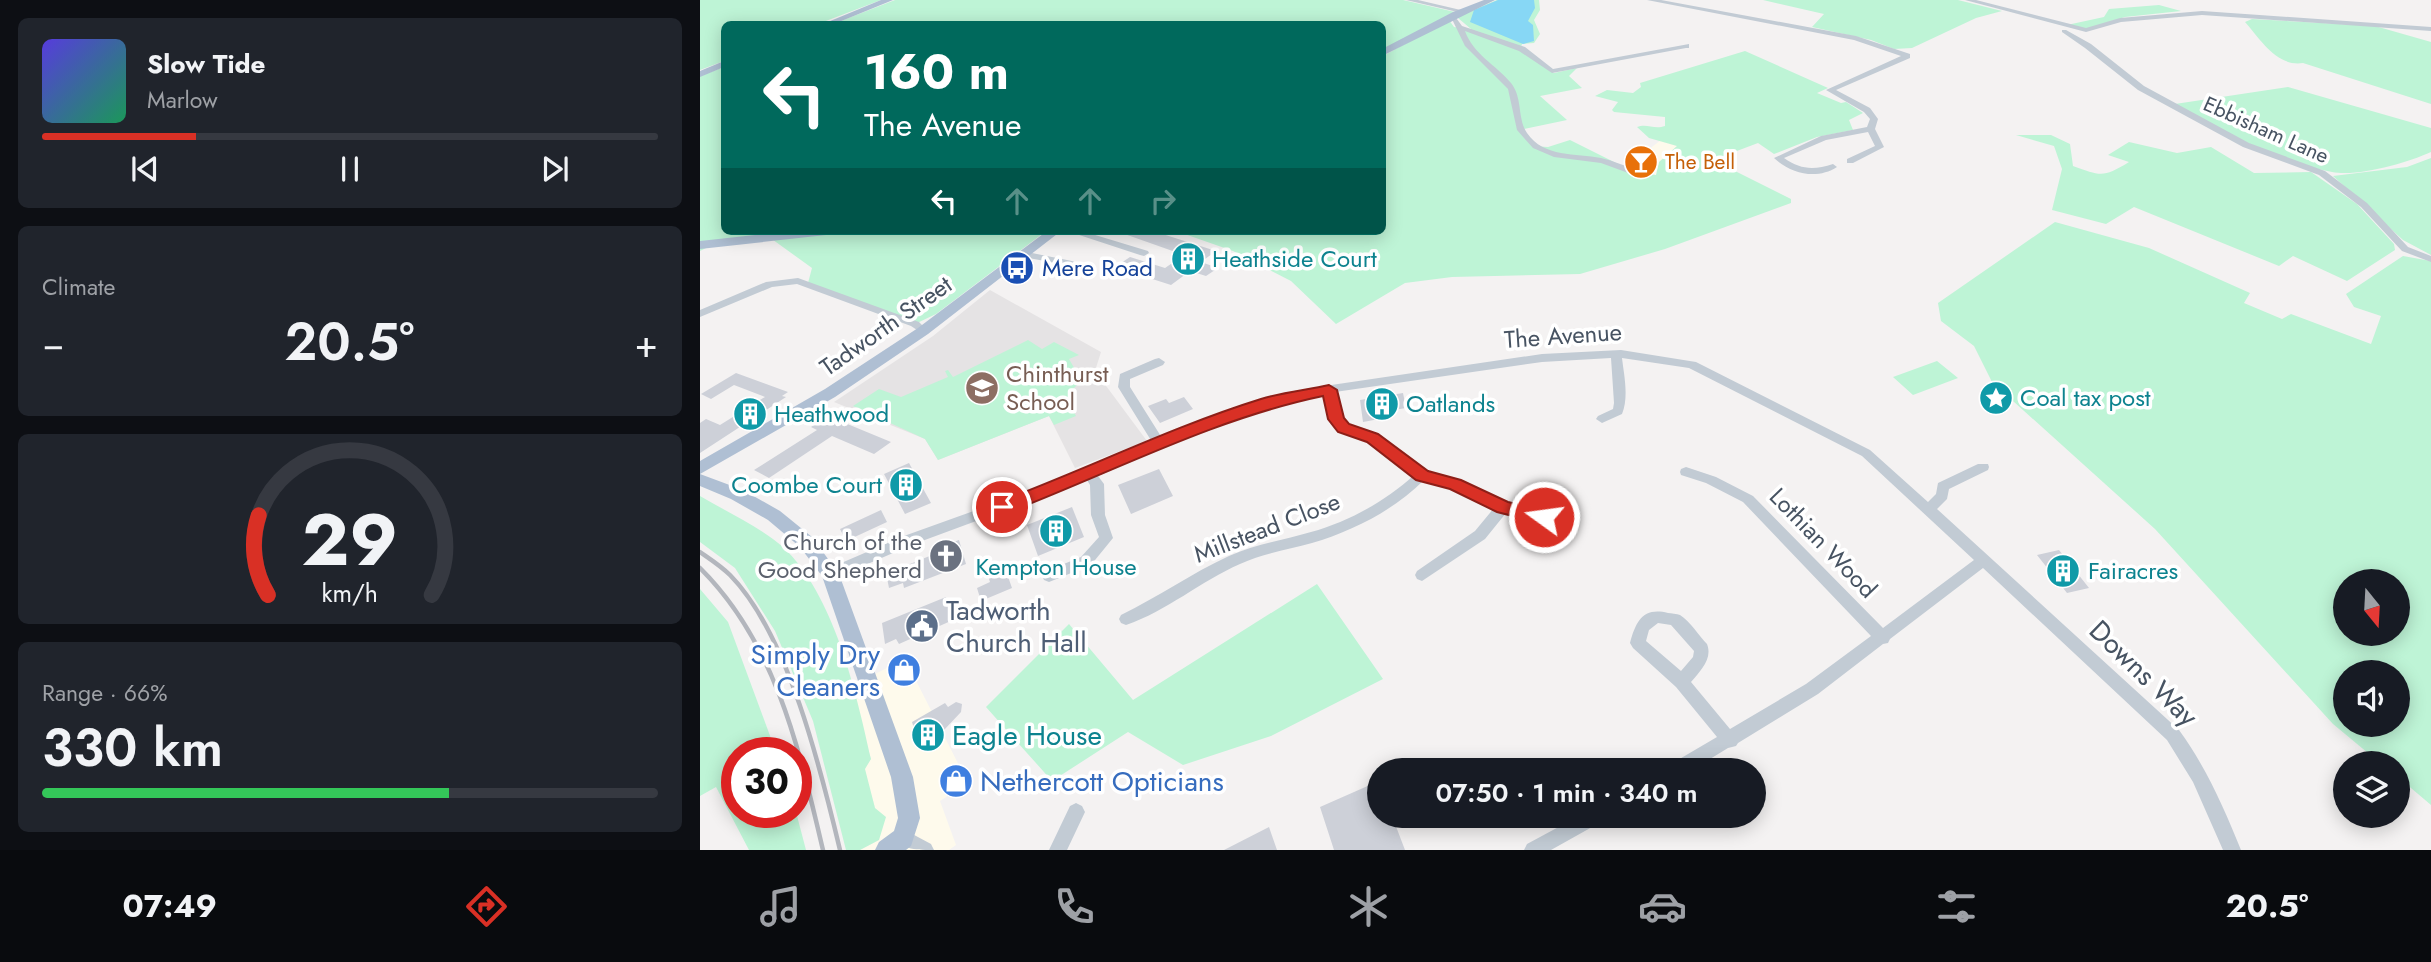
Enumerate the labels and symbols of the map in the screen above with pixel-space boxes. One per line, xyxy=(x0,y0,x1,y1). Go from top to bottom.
street label: Ebbisham Lane xyxy=(2198,89,2334,171)
bar icon: The Bell xyxy=(1622,143,1660,181)
place label: The Bell xyxy=(1665,147,1735,177)
building icon: Heathside Court xyxy=(1169,240,1207,278)
place label: Heathside Court xyxy=(1212,241,1377,276)
bus stop icon: Mere Road xyxy=(998,249,1036,287)
place label: Mere Road xyxy=(1042,250,1153,285)
street label: Tadworth Street xyxy=(813,267,959,384)
street label: The Avenue xyxy=(1503,314,1623,357)
place label: Chinthurst School xyxy=(1006,356,1109,419)
school or university icon: Chinthurst School xyxy=(963,369,1001,407)
place icon: Coal tax post xyxy=(1977,379,2015,417)
place label: Coal tax post xyxy=(2020,380,2151,415)
building icon: Oatlands xyxy=(1363,385,1401,423)
place label: Oatlands xyxy=(1406,386,1495,421)
building icon: Heathwood xyxy=(731,395,769,433)
place label: Heathwood xyxy=(774,396,889,431)
building icon: Coombe Court xyxy=(887,466,925,504)
place label: Coombe Court xyxy=(731,467,882,502)
pin xyxy=(972,477,1032,537)
position arrow xyxy=(1507,480,1581,554)
street label: Lothian Wood xyxy=(1762,480,1885,606)
street label: Millstead Close xyxy=(1189,484,1345,571)
building icon: Kempton House xyxy=(1037,512,1075,550)
place label: Church of the Good Shepherd xyxy=(758,524,922,587)
church icon: Church of the Good Shepherd xyxy=(927,537,965,575)
place label: Kempton House xyxy=(975,549,1137,584)
building icon: Fairacres xyxy=(2044,552,2082,590)
place label: Fairacres xyxy=(2088,553,2178,588)
north arrow xyxy=(2333,569,2410,646)
place label: Tadworth Church Hall xyxy=(946,590,1087,663)
public building icon: Tadworth Church Hall xyxy=(903,607,941,645)
street label: Downs Way xyxy=(2080,611,2208,736)
place label: Simply Dry Cleaners xyxy=(751,634,881,707)
shop icon: Simply Dry Cleaners xyxy=(885,651,923,689)
place label: Eagle House xyxy=(952,715,1102,756)
building icon: Eagle House xyxy=(909,716,947,754)
speed limit sign: 30 xyxy=(721,737,812,828)
place label: Nethercott Opticians xyxy=(980,761,1224,802)
shop icon: Nethercott Opticians xyxy=(937,762,975,800)

